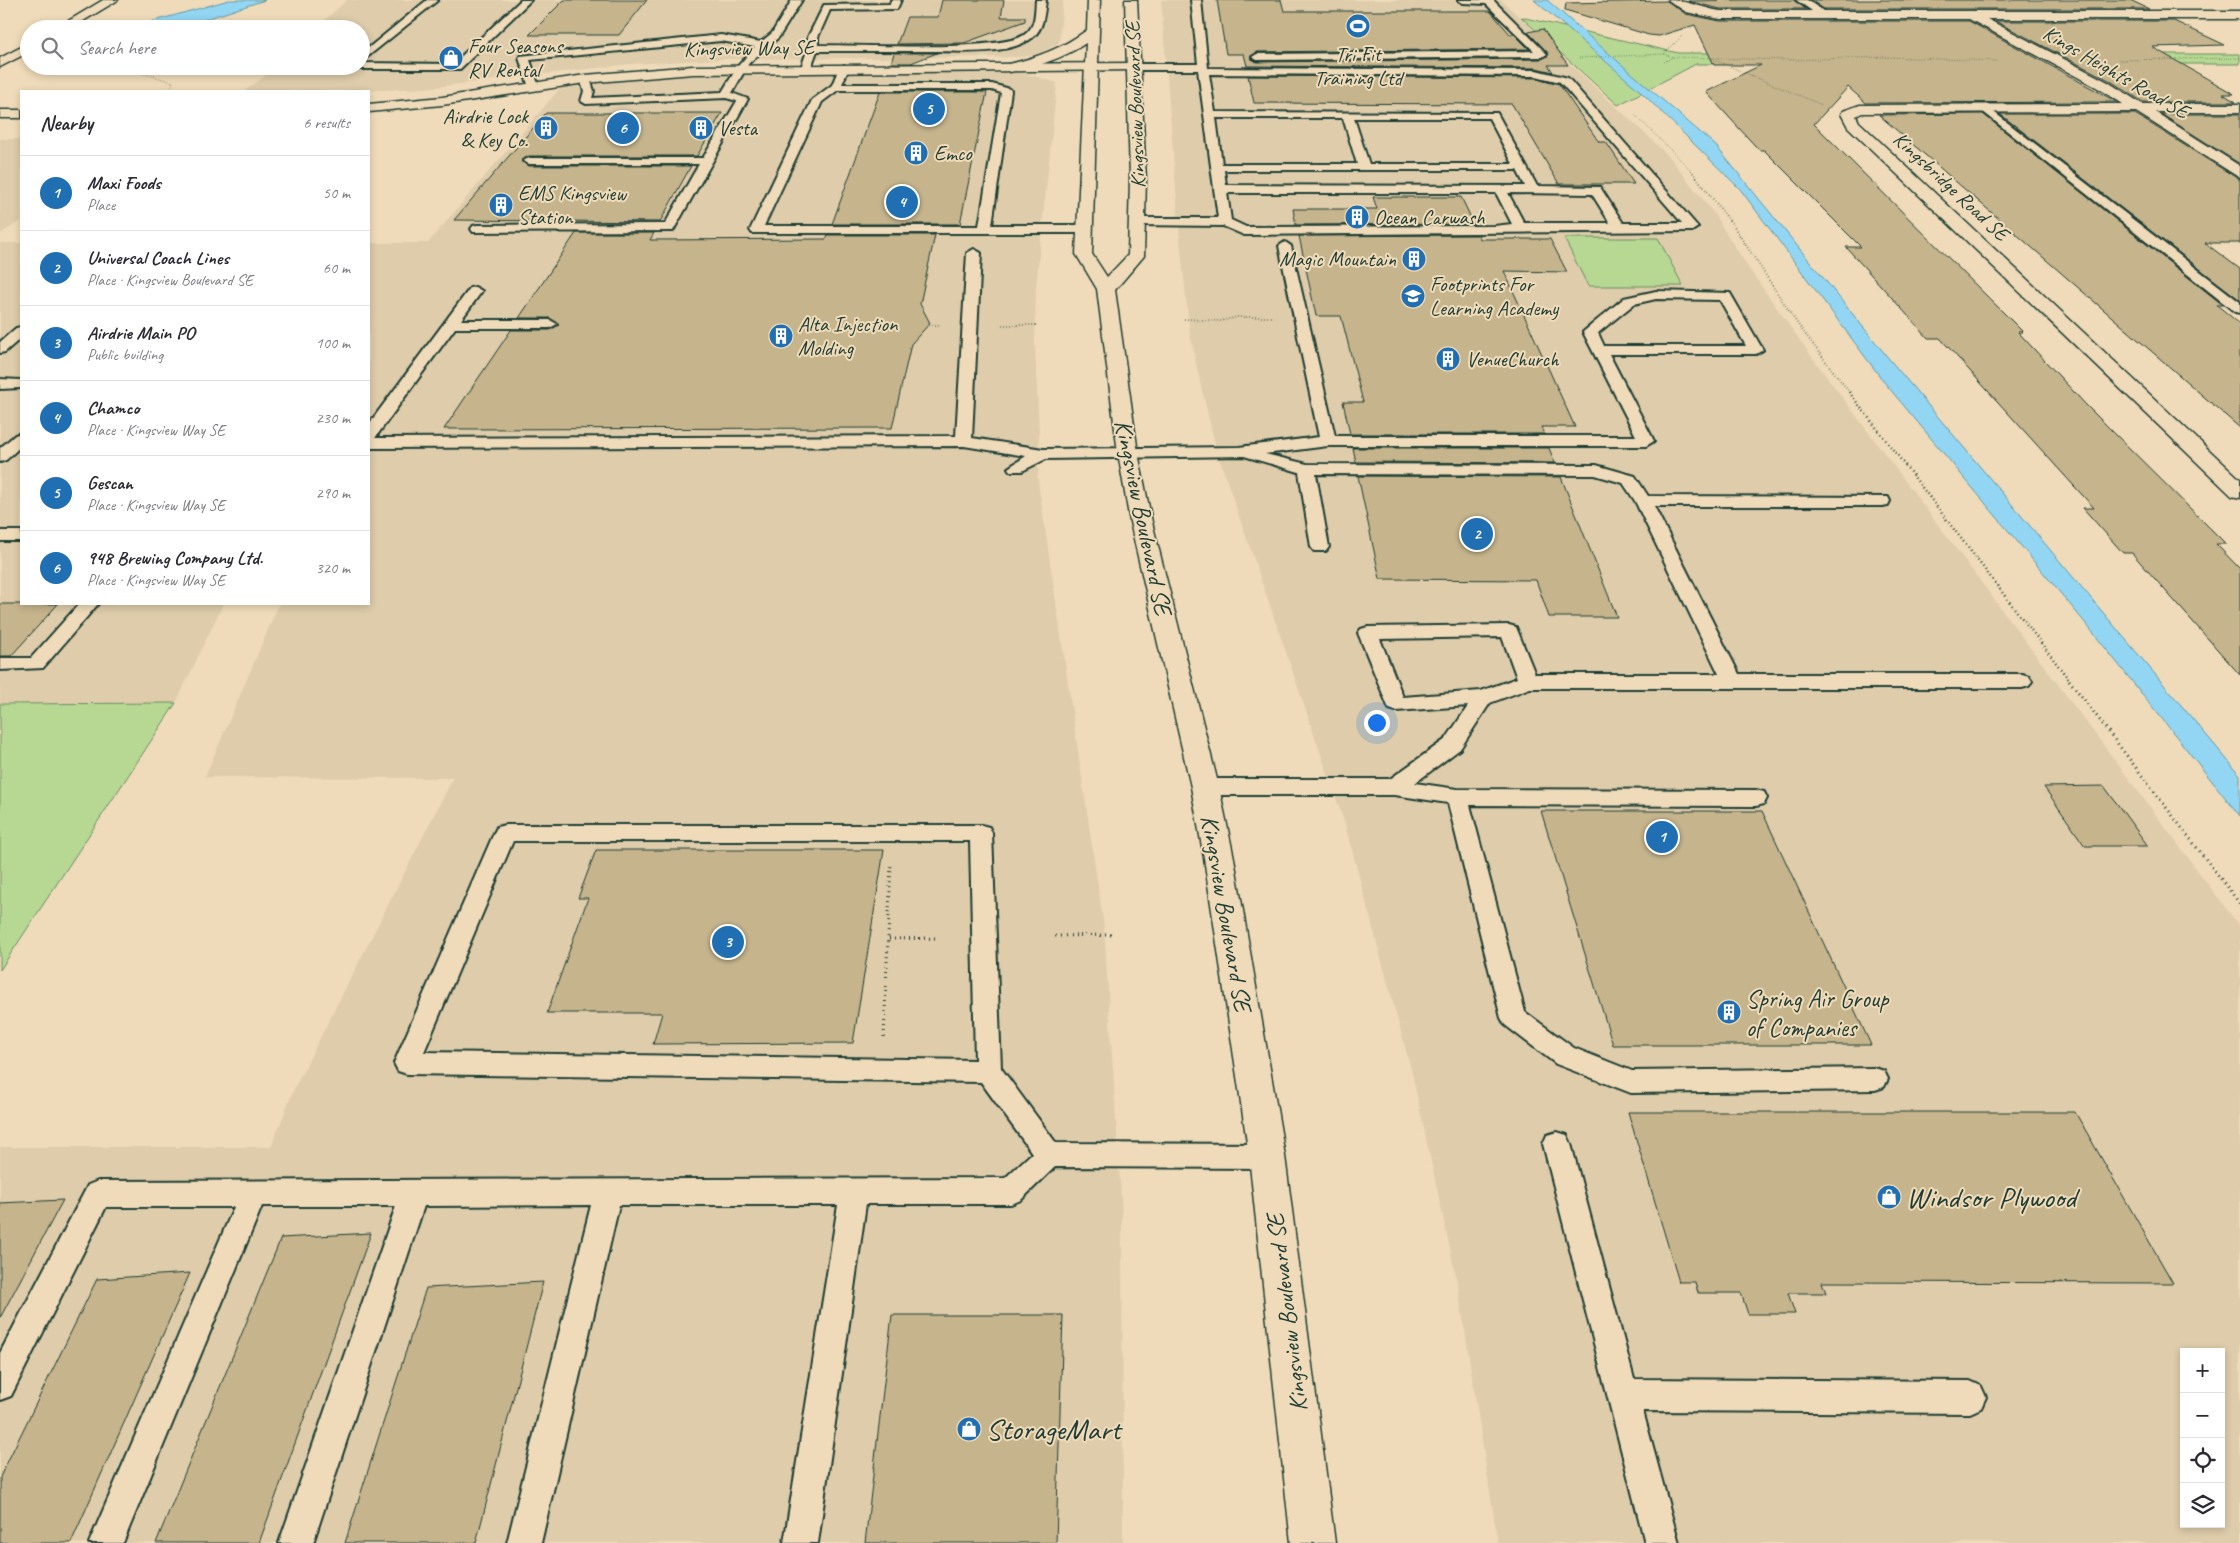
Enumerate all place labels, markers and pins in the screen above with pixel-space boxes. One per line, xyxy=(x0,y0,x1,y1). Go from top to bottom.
sports icon: Tri Fit Training Ltd xyxy=(1345,13,1371,39)
place label: Four Seasons RV Rental xyxy=(468,33,564,83)
place label: Tri Fit Training Ltd xyxy=(1314,41,1405,91)
shop icon: Four Seasons RV Rental xyxy=(438,45,464,71)
pin: 5 xyxy=(913,90,945,128)
place label: Airdrie Lock & Key Co. xyxy=(443,103,529,153)
pin: 6 xyxy=(607,109,639,147)
building icon: Airdrie Lock & Key Co. xyxy=(533,115,559,141)
building icon: Vesta xyxy=(688,115,714,141)
place label: Vesta xyxy=(718,115,759,141)
building icon: Emco xyxy=(903,140,929,166)
place label: Emco xyxy=(934,140,973,166)
place label: EMS Kingsview Station xyxy=(518,180,628,230)
pin: 4 xyxy=(886,183,918,221)
building icon: EMS Kingsview Station xyxy=(488,192,514,218)
building icon: Ocean Carwash xyxy=(1344,204,1370,230)
place label: Ocean Carwash xyxy=(1374,204,1485,230)
place label: Magic Mountain xyxy=(1279,246,1397,272)
building icon: Magic Mountain xyxy=(1401,246,1427,272)
place label: Footprints For Learning Academy xyxy=(1430,271,1560,321)
school or university icon: Footprints For Learning Academy xyxy=(1400,283,1426,309)
place label: Alta Injection Molding xyxy=(798,311,898,361)
building icon: Alta Injection Molding xyxy=(768,323,794,349)
building icon: VenueChurch xyxy=(1435,346,1461,372)
place label: VenueChurch xyxy=(1466,346,1560,372)
pin: 2 xyxy=(1461,515,1493,553)
pin: 1 xyxy=(1646,818,1678,856)
pin: 3 xyxy=(712,923,744,961)
place label: Spring Air Group of Companies xyxy=(1746,983,1890,1044)
building icon: Spring Air Group of Companies xyxy=(1716,999,1742,1025)
place label: Windsor Plywood xyxy=(1906,1178,2080,1216)
shop icon: Windsor Plywood xyxy=(1876,1184,1902,1210)
place label: StorageMart xyxy=(986,1410,1123,1448)
shop icon: StorageMart xyxy=(956,1416,982,1442)

